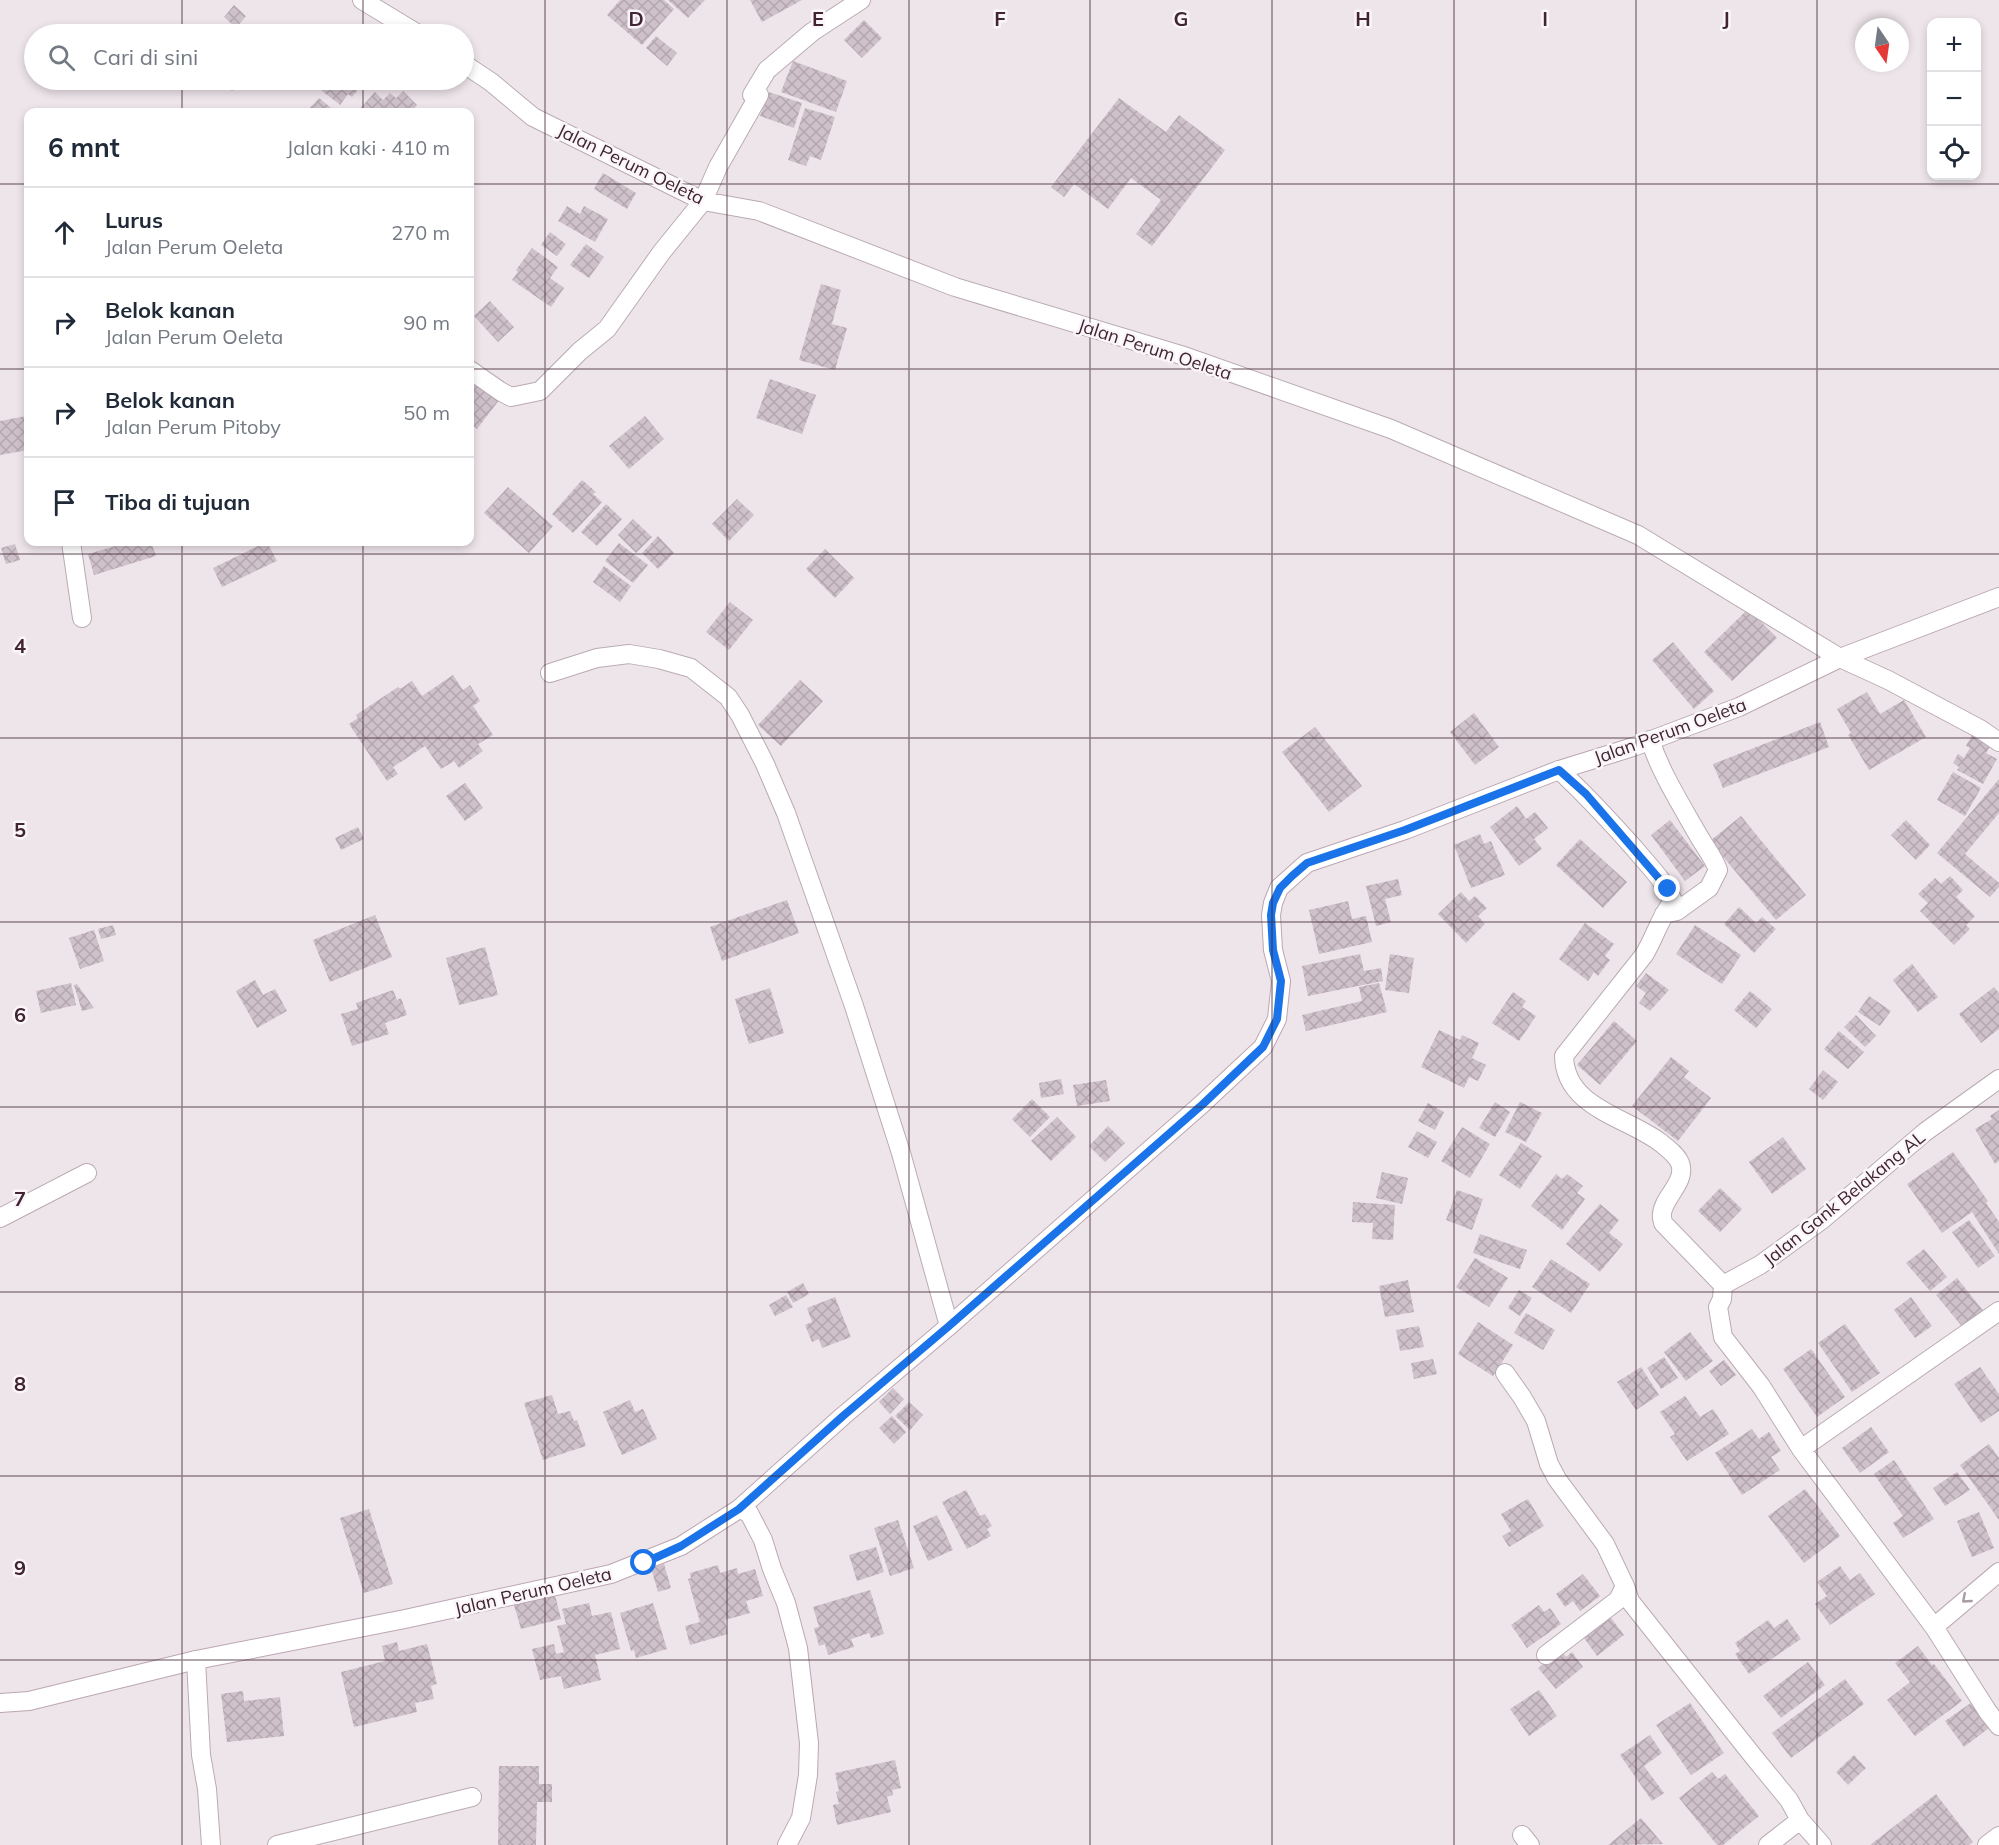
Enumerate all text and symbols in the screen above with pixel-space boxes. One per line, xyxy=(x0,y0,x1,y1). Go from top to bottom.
text: D xyxy=(628,6,644,31)
text: E xyxy=(812,6,824,31)
text: F xyxy=(994,6,1006,31)
text: G xyxy=(1174,6,1188,31)
text: H xyxy=(1355,6,1371,31)
text: I xyxy=(1542,6,1548,31)
text: J xyxy=(1722,6,1730,31)
north arrow xyxy=(1855,18,1909,72)
map controls xyxy=(1927,18,1981,180)
button: + xyxy=(1927,18,1981,72)
search box xyxy=(24,24,474,90)
icon: search xyxy=(45,41,78,74)
text: Cari di sini xyxy=(93,43,198,71)
button: − xyxy=(1927,72,1981,126)
street label: Jalan Perum Oeleta xyxy=(554,118,708,210)
button: locate xyxy=(1927,126,1981,180)
text: 6 mnt xyxy=(48,131,120,164)
text: Jalan kaki · 410 m xyxy=(287,135,450,160)
text: Lurus xyxy=(105,206,163,234)
icon: ahead xyxy=(48,216,81,249)
text: 270 m xyxy=(391,220,450,245)
text: Jalan Perum Oeleta xyxy=(105,234,283,259)
text: Belok kanan xyxy=(105,296,235,324)
icon: right xyxy=(48,306,81,339)
text: 90 m xyxy=(403,310,450,335)
street label: Jalan Perum Oeleta xyxy=(1075,313,1235,385)
text: Jalan Perum Oeleta xyxy=(105,324,283,349)
text: Belok kanan xyxy=(105,386,235,414)
icon: right xyxy=(48,396,81,429)
text: 50 m xyxy=(403,400,450,425)
text: Jalan Perum Pitoby xyxy=(105,414,281,439)
icon: arrive xyxy=(48,486,81,519)
text: Tiba di tujuan xyxy=(105,488,250,516)
text: 4 xyxy=(14,633,26,658)
street label: Jalan Perum Oeleta xyxy=(1591,693,1749,769)
text: 5 xyxy=(14,817,26,842)
route end xyxy=(1654,875,1680,901)
text: 6 xyxy=(14,1002,26,1027)
street label: Jalan Gank Belakang AL xyxy=(1758,1125,1930,1270)
text: 7 xyxy=(14,1186,26,1211)
text: 8 xyxy=(14,1371,26,1396)
route start xyxy=(630,1549,656,1575)
text: 9 xyxy=(14,1555,26,1580)
street label: Jalan Perum Oeleta xyxy=(452,1562,614,1620)
one-way arrow xyxy=(1962,1592,1973,1603)

